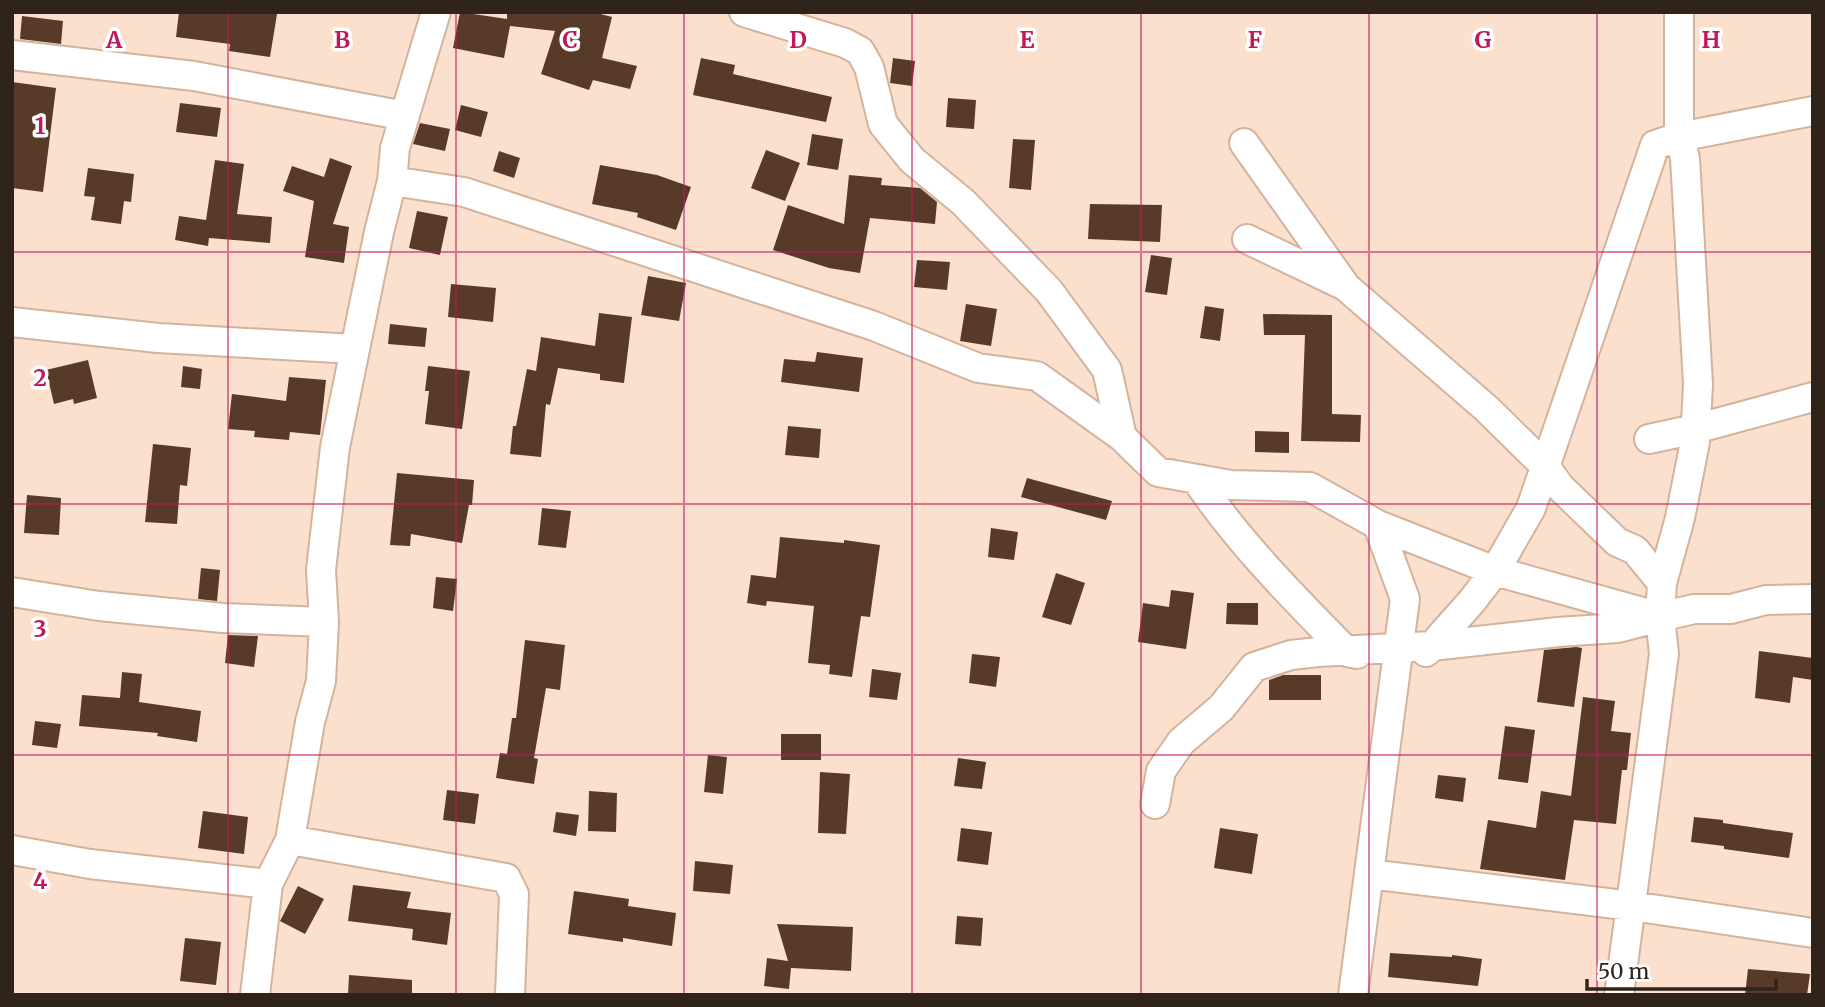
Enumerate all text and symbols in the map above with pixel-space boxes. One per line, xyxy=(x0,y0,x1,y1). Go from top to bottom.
text: A xyxy=(105,25,123,54)
text: B xyxy=(334,25,350,54)
text: C xyxy=(562,25,578,54)
text: D xyxy=(789,25,807,54)
text: E xyxy=(1019,25,1035,54)
text: F xyxy=(1248,25,1262,54)
text: G xyxy=(1475,25,1492,54)
text: H xyxy=(1702,25,1721,54)
text: 1 xyxy=(35,111,46,140)
text: 2 xyxy=(33,363,47,392)
text: 3 xyxy=(33,614,47,643)
text: 4 xyxy=(33,866,48,895)
scale bar xyxy=(1587,948,1776,992)
text: 50 m xyxy=(1598,958,1649,985)

